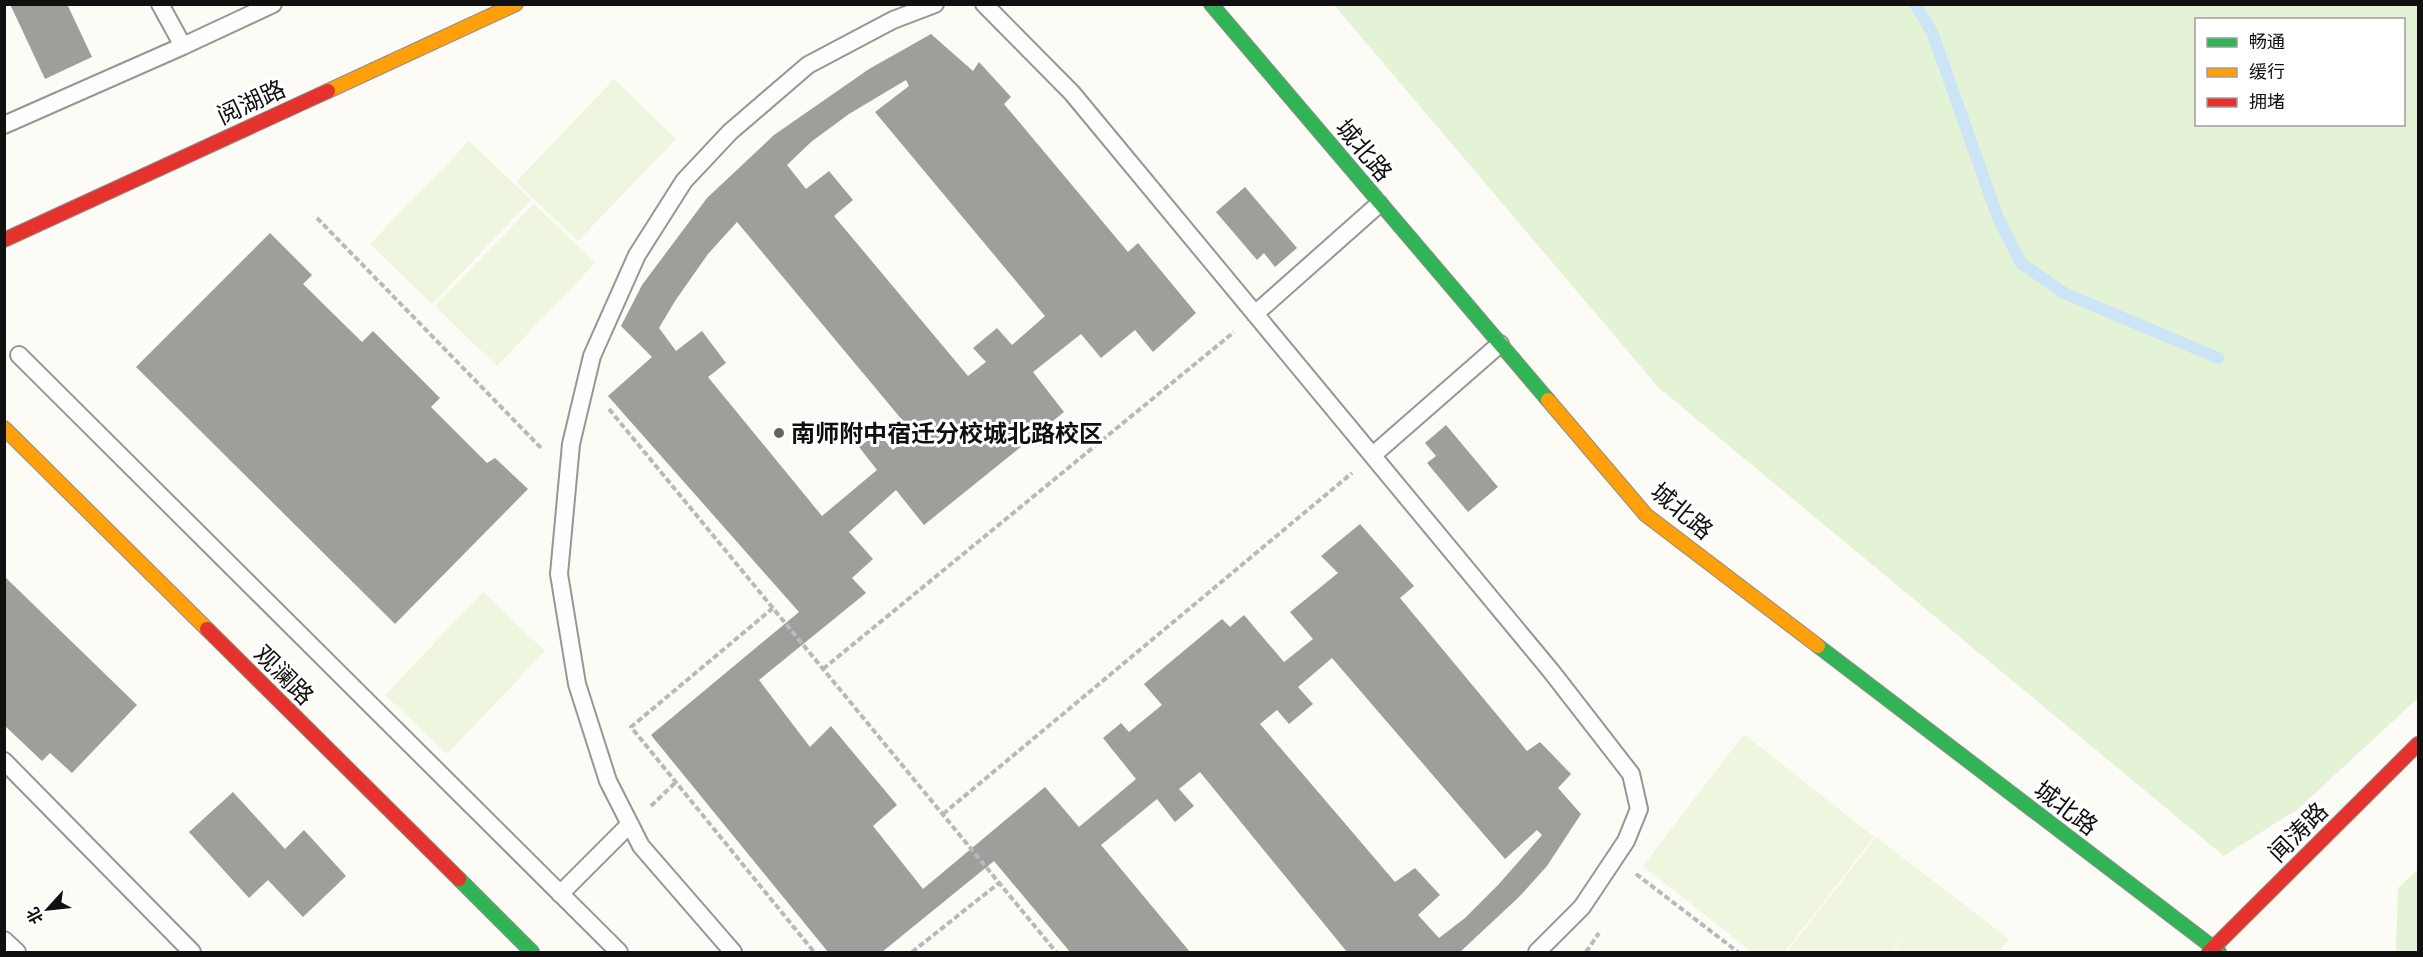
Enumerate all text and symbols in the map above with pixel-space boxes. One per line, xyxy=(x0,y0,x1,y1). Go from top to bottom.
legend xyxy=(2195,18,2405,126)
text: 畅通 xyxy=(2249,31,2285,53)
text: 缓行 xyxy=(2249,61,2285,83)
street label: 阅湖路 xyxy=(212,74,290,130)
text: 拥堵 xyxy=(2249,91,2285,113)
street label: 城北路 xyxy=(1330,113,1398,187)
place label: 南师附中宿迁分校城北路校区 xyxy=(791,419,1103,448)
marker: 南师附中宿迁分校城北路校区 xyxy=(772,426,786,440)
street label: 城北路 xyxy=(1645,477,1719,545)
street label: 观澜路 xyxy=(248,639,320,711)
street label: 城北路 xyxy=(2029,775,2103,841)
street label: 闻涛路 xyxy=(2262,796,2334,868)
north arrow xyxy=(18,879,78,939)
text: 北 xyxy=(23,904,47,927)

